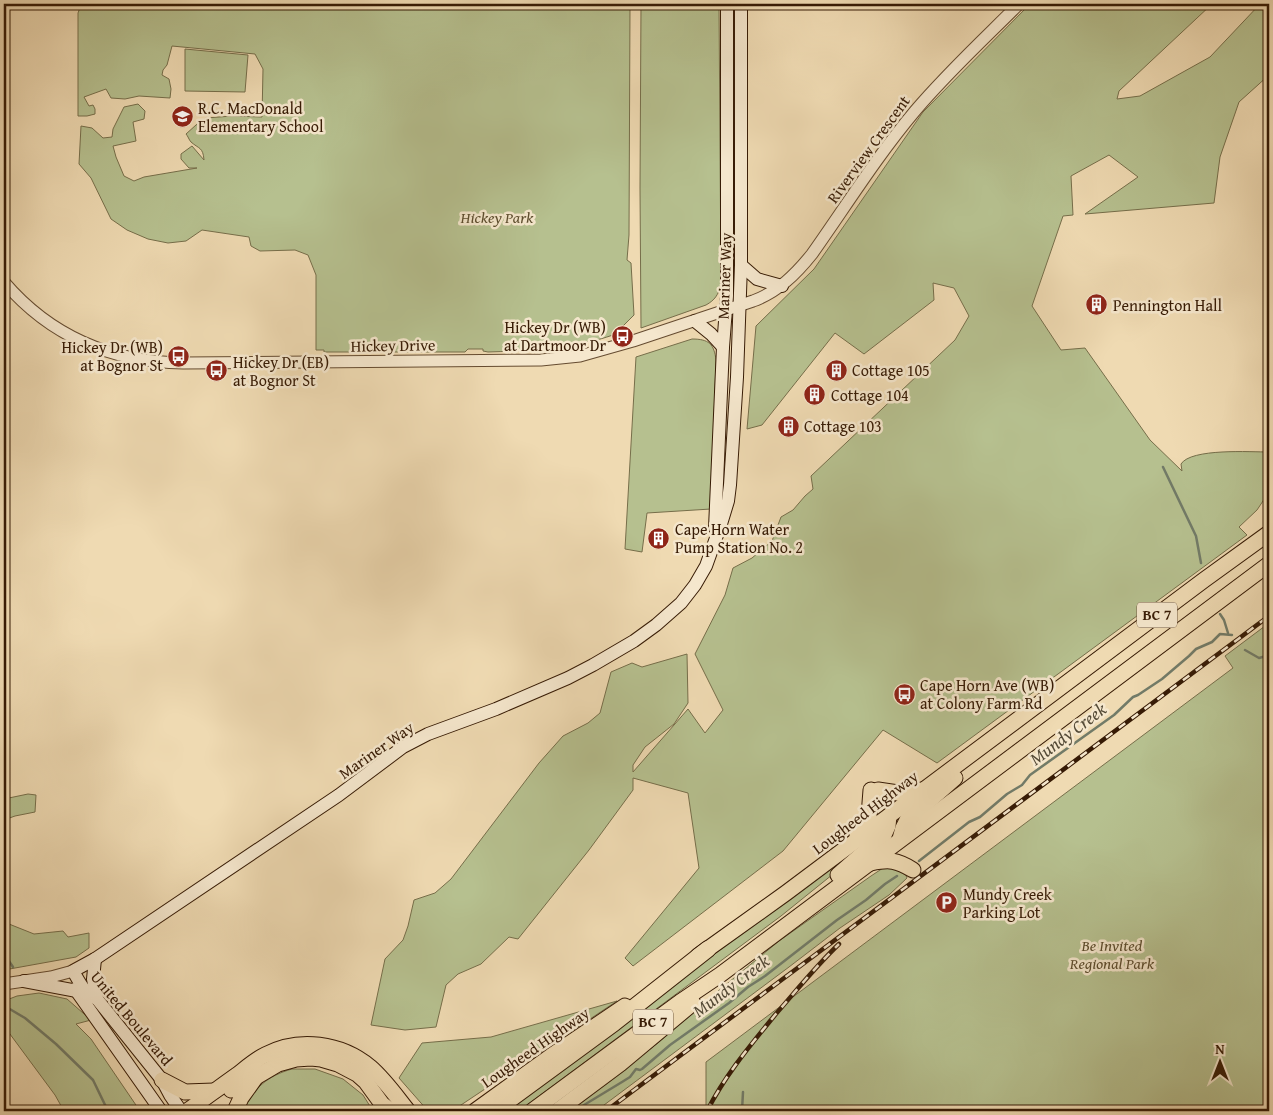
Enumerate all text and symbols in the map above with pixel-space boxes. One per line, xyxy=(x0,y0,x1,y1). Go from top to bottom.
street label: Riverview Crescent xyxy=(821,90,916,208)
place label: R.C. MacDonald Elementary School xyxy=(198,96,324,138)
school or university icon: R.C. MacDonald Elementary School xyxy=(170,105,194,129)
park label: Hickey Park xyxy=(460,205,534,229)
street label: Mariner Way xyxy=(710,232,738,320)
building icon: Pennington Hall xyxy=(1085,293,1109,317)
place label: Pennington Hall xyxy=(1113,293,1223,317)
place label: Hickey Dr (WB) at Dartmoor Dr xyxy=(504,315,606,357)
bus stop icon: Hickey Dr (WB) at Dartmoor Dr xyxy=(610,324,634,348)
street label: Hickey Drive xyxy=(350,332,436,358)
place label: Hickey Dr (WB) at Bognor St xyxy=(61,335,163,377)
bus stop icon: Hickey Dr (WB) at Bognor St xyxy=(167,344,191,368)
place label: Hickey Dr (EB) at Bognor St xyxy=(233,350,329,392)
building icon: Cottage 105 xyxy=(824,358,848,382)
place label: Cottage 105 xyxy=(852,358,930,382)
bus stop icon: Hickey Dr (EB) at Bognor St xyxy=(205,359,229,383)
building icon: Cottage 104 xyxy=(803,383,827,407)
place label: Cottage 104 xyxy=(831,383,909,407)
building icon: Cottage 103 xyxy=(776,414,800,438)
place label: Cottage 103 xyxy=(804,414,882,438)
place label: Cape Horn Water Pump Station No. 2 xyxy=(675,517,803,559)
building icon: Cape Horn Water Pump Station No. 2 xyxy=(647,526,671,550)
road number: BC 7 xyxy=(1137,602,1177,628)
place label: Cape Horn Ave (WB) at Colony Farm Rd xyxy=(920,673,1054,715)
bus stop icon: Cape Horn Ave (WB) at Colony Farm Rd xyxy=(892,682,916,706)
water label: Mundy Creek xyxy=(1024,695,1113,772)
street label: Mariner Way xyxy=(334,715,418,785)
street label: Lougheed Highway xyxy=(807,764,923,860)
place label: Mundy Creek Parking Lot xyxy=(963,882,1053,924)
parking icon: Mundy Creek Parking Lot xyxy=(935,891,959,915)
park label: Be Invited Regional Park xyxy=(1069,933,1155,975)
water label: Mundy Creek xyxy=(687,947,776,1024)
street label: United Boulevard xyxy=(85,965,179,1071)
street label: Lougheed Highway xyxy=(476,1001,594,1093)
road number: BC 7 xyxy=(633,1010,673,1034)
north arrow xyxy=(1196,1038,1246,1088)
text: N xyxy=(1215,1039,1225,1059)

